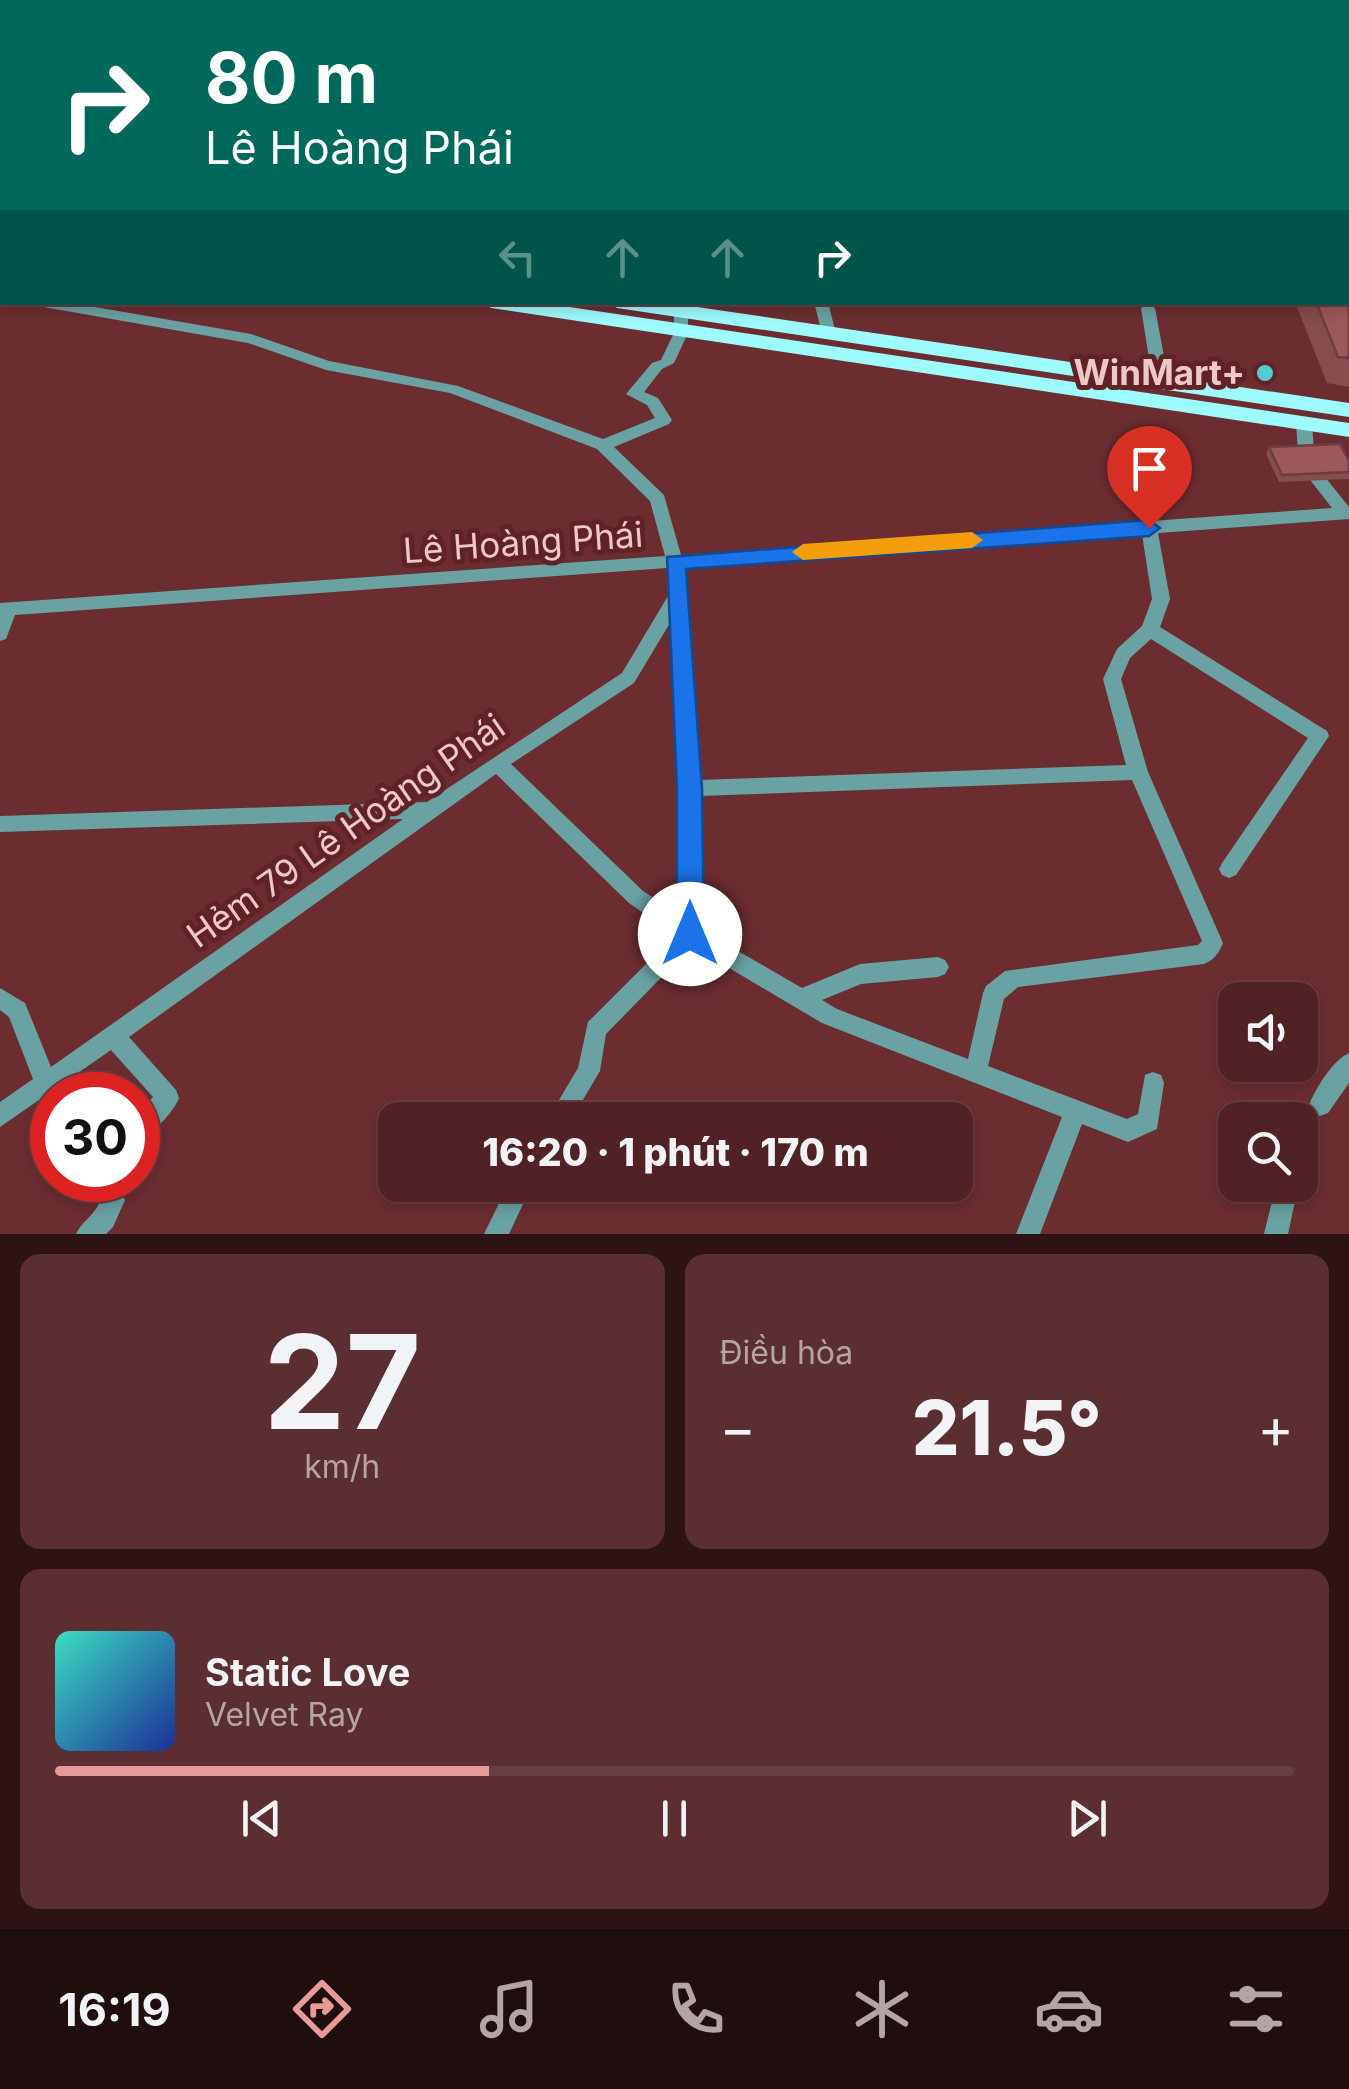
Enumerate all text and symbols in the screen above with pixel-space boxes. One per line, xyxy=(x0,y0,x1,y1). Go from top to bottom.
text: 80 m xyxy=(205,35,378,120)
icon: right xyxy=(40,40,170,170)
text: Lê Hoàng Phái xyxy=(205,120,514,175)
icon: left xyxy=(490,230,545,285)
icon: ahead xyxy=(595,230,650,285)
icon: ahead xyxy=(700,230,755,285)
icon: right xyxy=(805,230,860,285)
place label: WinMart+ xyxy=(1074,351,1245,393)
marker: WinMart+ xyxy=(1254,362,1276,384)
pin xyxy=(1107,426,1192,529)
icon: arrive xyxy=(1122,441,1177,496)
street label: Lê Hoàng Phái xyxy=(402,513,644,571)
street label: Hẻm 79 Lê Hoàng Phái xyxy=(179,705,512,956)
position arrow xyxy=(638,882,742,986)
map controls xyxy=(1218,982,1318,1202)
button: sound xyxy=(1218,982,1318,1082)
speed limit sign: 30 xyxy=(30,1072,160,1202)
button: search xyxy=(1218,1102,1318,1202)
text: 16:20 · 1 phút · 170 m xyxy=(482,1129,869,1175)
text: 27 xyxy=(264,1303,421,1460)
text: Điều hòa xyxy=(720,1333,853,1372)
text: 21.5° xyxy=(912,1382,1102,1473)
text: − xyxy=(720,1395,756,1461)
text: + xyxy=(1258,1395,1294,1461)
text: km/h xyxy=(304,1447,380,1486)
text: Static Love xyxy=(205,1649,410,1695)
text: Velvet Ray xyxy=(205,1695,363,1734)
icon: previous xyxy=(234,1791,289,1846)
icon: pause xyxy=(647,1791,702,1846)
icon: next xyxy=(1060,1791,1115,1846)
icon: directions xyxy=(287,1974,357,2044)
icon: music xyxy=(474,1974,544,2044)
icon: phone xyxy=(661,1974,731,2044)
icon: climate xyxy=(847,1974,917,2044)
icon: car xyxy=(1034,1974,1104,2044)
icon: filters xyxy=(1221,1974,1291,2044)
text: 16:19 xyxy=(58,1982,171,2037)

